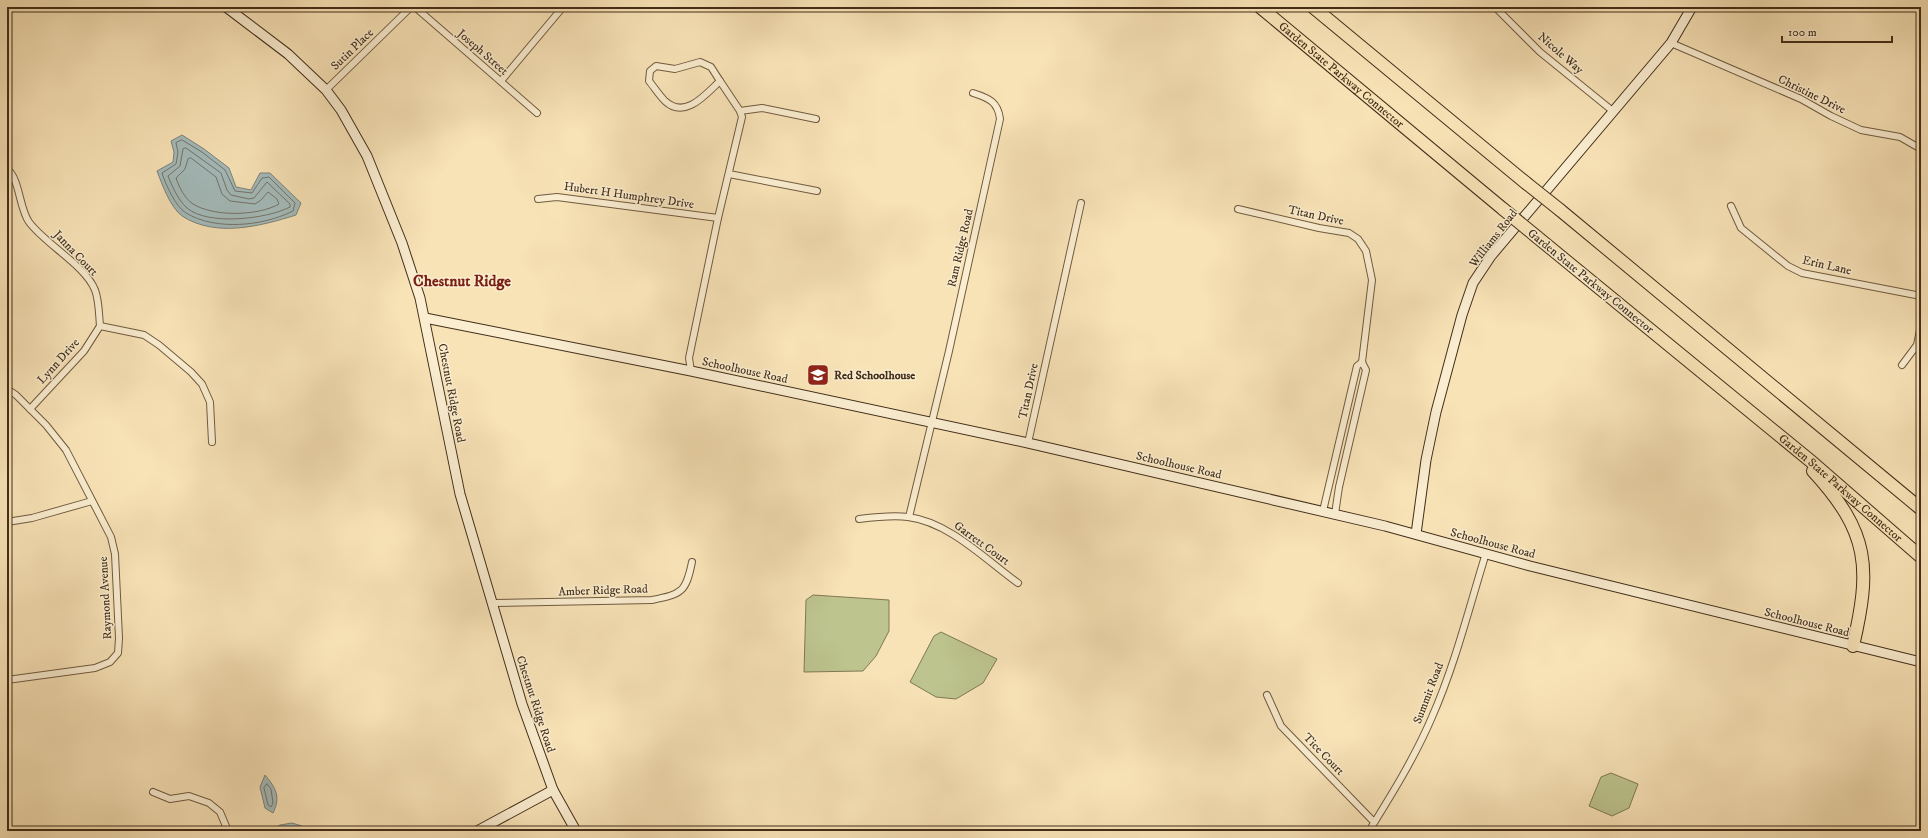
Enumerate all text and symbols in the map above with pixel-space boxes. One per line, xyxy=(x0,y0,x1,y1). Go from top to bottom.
scale bar xyxy=(1782,18,1892,44)
street label: Garden State Parkway Connector xyxy=(1275,19,1407,132)
street label: Sutin Place xyxy=(328,25,377,73)
text: 100 m xyxy=(1788,25,1817,40)
street label: Joseph Street xyxy=(453,26,511,79)
street label: Nicole Way xyxy=(1535,29,1587,78)
street label: Christine Drive xyxy=(1776,72,1848,117)
street label: Hubert H Humphrey Drive xyxy=(563,179,695,212)
street label: Titan Drive xyxy=(1287,202,1345,229)
street label: Williams Road xyxy=(1465,206,1521,271)
street label: Ram Ridge Road xyxy=(944,207,977,289)
street label: Garden State Parkway Connector xyxy=(1524,226,1657,337)
street label: Janna Court xyxy=(49,227,101,279)
street label: Erin Lane xyxy=(1801,253,1853,278)
district label: Chestnut Ridge xyxy=(413,271,511,291)
street label: Lynn Drive xyxy=(34,335,83,387)
street label: Chestnut Ridge Road xyxy=(435,342,468,444)
street label: Schoolhouse Road xyxy=(701,354,789,387)
school or university icon: Red Schoolhouse xyxy=(805,362,831,388)
street label: Titan Drive xyxy=(1015,362,1042,420)
place label: Red Schoolhouse xyxy=(834,368,915,383)
street label: Garden State Parkway Connector xyxy=(1775,431,1906,546)
street label: Schoolhouse Road xyxy=(1135,448,1223,483)
street label: Garrett Court xyxy=(951,518,1013,569)
street label: Schoolhouse Road xyxy=(1449,525,1537,562)
street label: Raymond Avenue xyxy=(96,556,115,640)
street label: Amber Ridge Road xyxy=(558,581,648,600)
street label: Schoolhouse Road xyxy=(1763,605,1851,640)
street label: Chestnut Ridge Road xyxy=(513,654,558,754)
street label: Summit Road xyxy=(1410,660,1447,726)
street label: Tice Court xyxy=(1300,730,1347,779)

